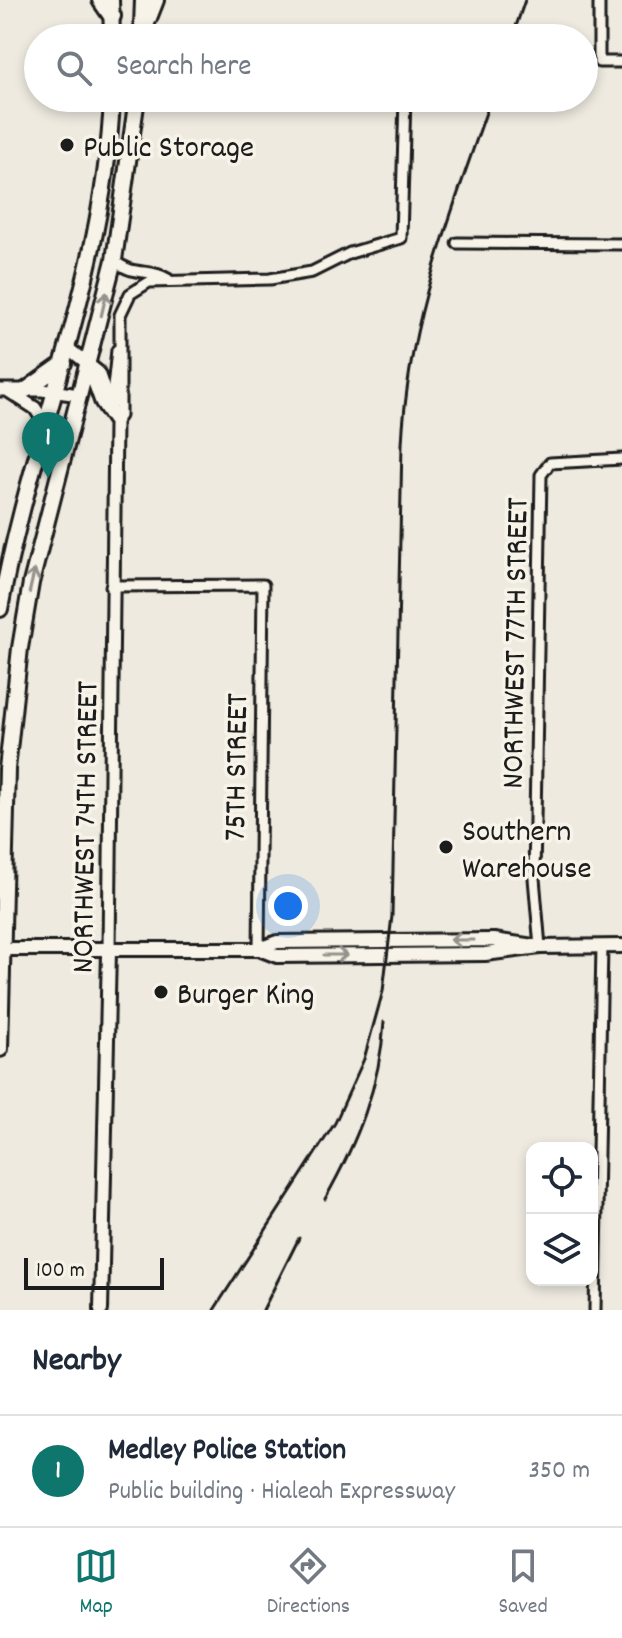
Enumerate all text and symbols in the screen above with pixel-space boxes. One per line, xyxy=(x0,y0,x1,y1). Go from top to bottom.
search box xyxy=(24,24,598,112)
icon: search xyxy=(52,46,96,90)
text: Search here xyxy=(116,47,252,90)
place label: Public Storage xyxy=(83,127,254,173)
marker: Public Storage xyxy=(58,136,76,154)
one-way arrow xyxy=(97,292,112,318)
pin: 1 xyxy=(22,412,74,478)
street label: NORTHWEST 77TH STREET xyxy=(492,497,544,789)
one-way arrow xyxy=(25,569,40,594)
street label: NORTHWEST 74TH STREET xyxy=(62,680,114,974)
street label: 75TH STREET xyxy=(215,693,263,841)
place label: Southern Warehouse xyxy=(462,811,592,894)
marker: Southern Warehouse xyxy=(437,838,455,856)
your location xyxy=(268,886,308,926)
one-way arrow xyxy=(449,932,476,948)
one-way arrow xyxy=(322,947,349,963)
place label: Burger King xyxy=(177,974,315,1020)
marker: Burger King xyxy=(152,983,170,1001)
map controls xyxy=(526,1142,598,1286)
button: locate xyxy=(526,1142,598,1214)
button: layers xyxy=(526,1214,598,1286)
scale bar xyxy=(24,1254,164,1290)
text: 100 m xyxy=(36,1256,85,1287)
text: Nearby xyxy=(32,1338,121,1387)
text: Medley Police Station xyxy=(108,1431,346,1474)
text: 1 xyxy=(55,1453,61,1490)
text: 350 m xyxy=(528,1453,590,1490)
text: Public building · Hialeah Expressway xyxy=(108,1474,455,1511)
tab: Map xyxy=(74,1544,118,1623)
tab: Directions xyxy=(267,1544,350,1623)
tab: Saved xyxy=(499,1544,548,1623)

